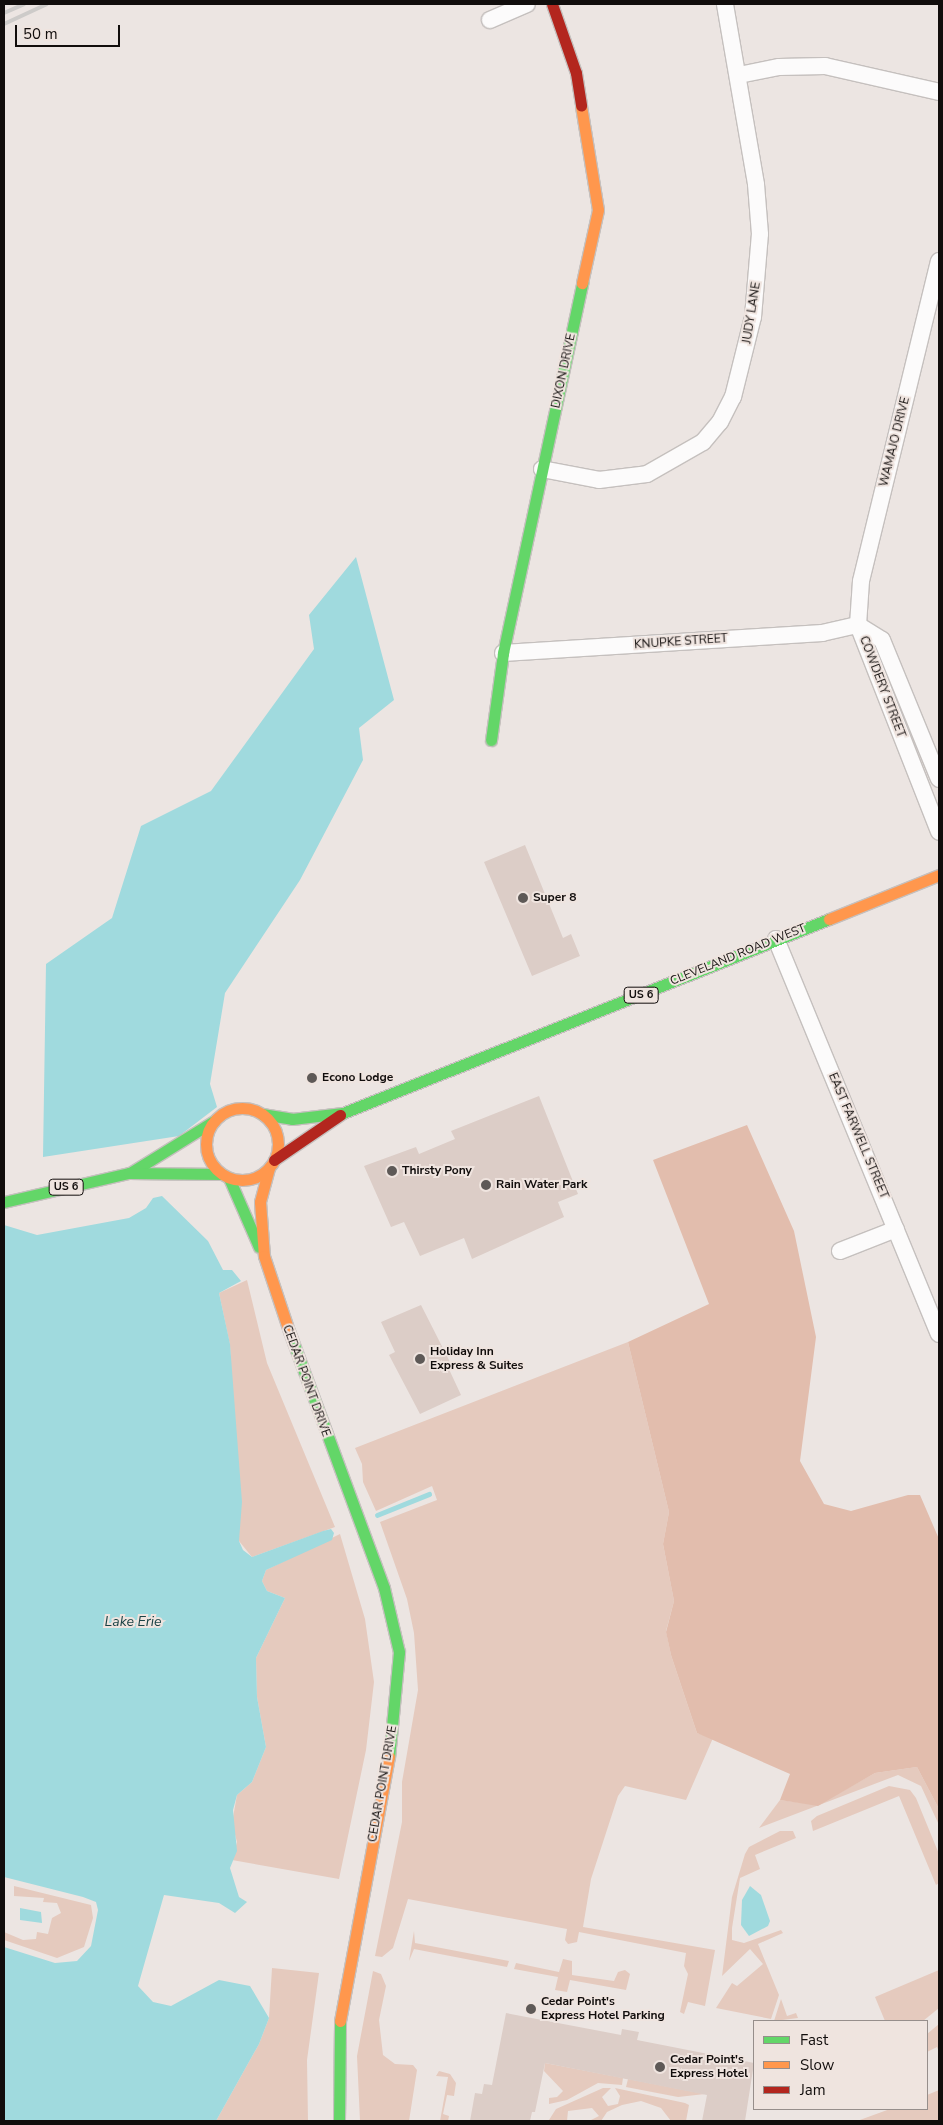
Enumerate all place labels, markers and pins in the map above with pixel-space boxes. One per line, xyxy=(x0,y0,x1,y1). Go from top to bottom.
place label: Super 8 xyxy=(533,891,576,905)
marker: Super 8 xyxy=(517,892,529,904)
place label: Econo Lodge xyxy=(322,1071,393,1085)
marker: Econo Lodge xyxy=(306,1072,318,1084)
place label: Thirsty Pony xyxy=(402,1164,472,1178)
marker: Thirsty Pony xyxy=(386,1165,398,1177)
place label: Rain Water Park xyxy=(496,1178,587,1192)
marker: Rain Water Park xyxy=(480,1179,492,1191)
place label: Holiday Inn Express & Suites xyxy=(430,1345,523,1373)
marker: Holiday Inn Express & Suites xyxy=(414,1353,426,1365)
place label: Cedar Point's Express Hotel Parking xyxy=(541,1995,665,2023)
marker: Cedar Point's Express Hotel Parking xyxy=(525,2003,537,2015)
place label: Cedar Point's Express Hotel xyxy=(670,2053,748,2081)
marker: Cedar Point's Express Hotel xyxy=(654,2061,666,2073)

